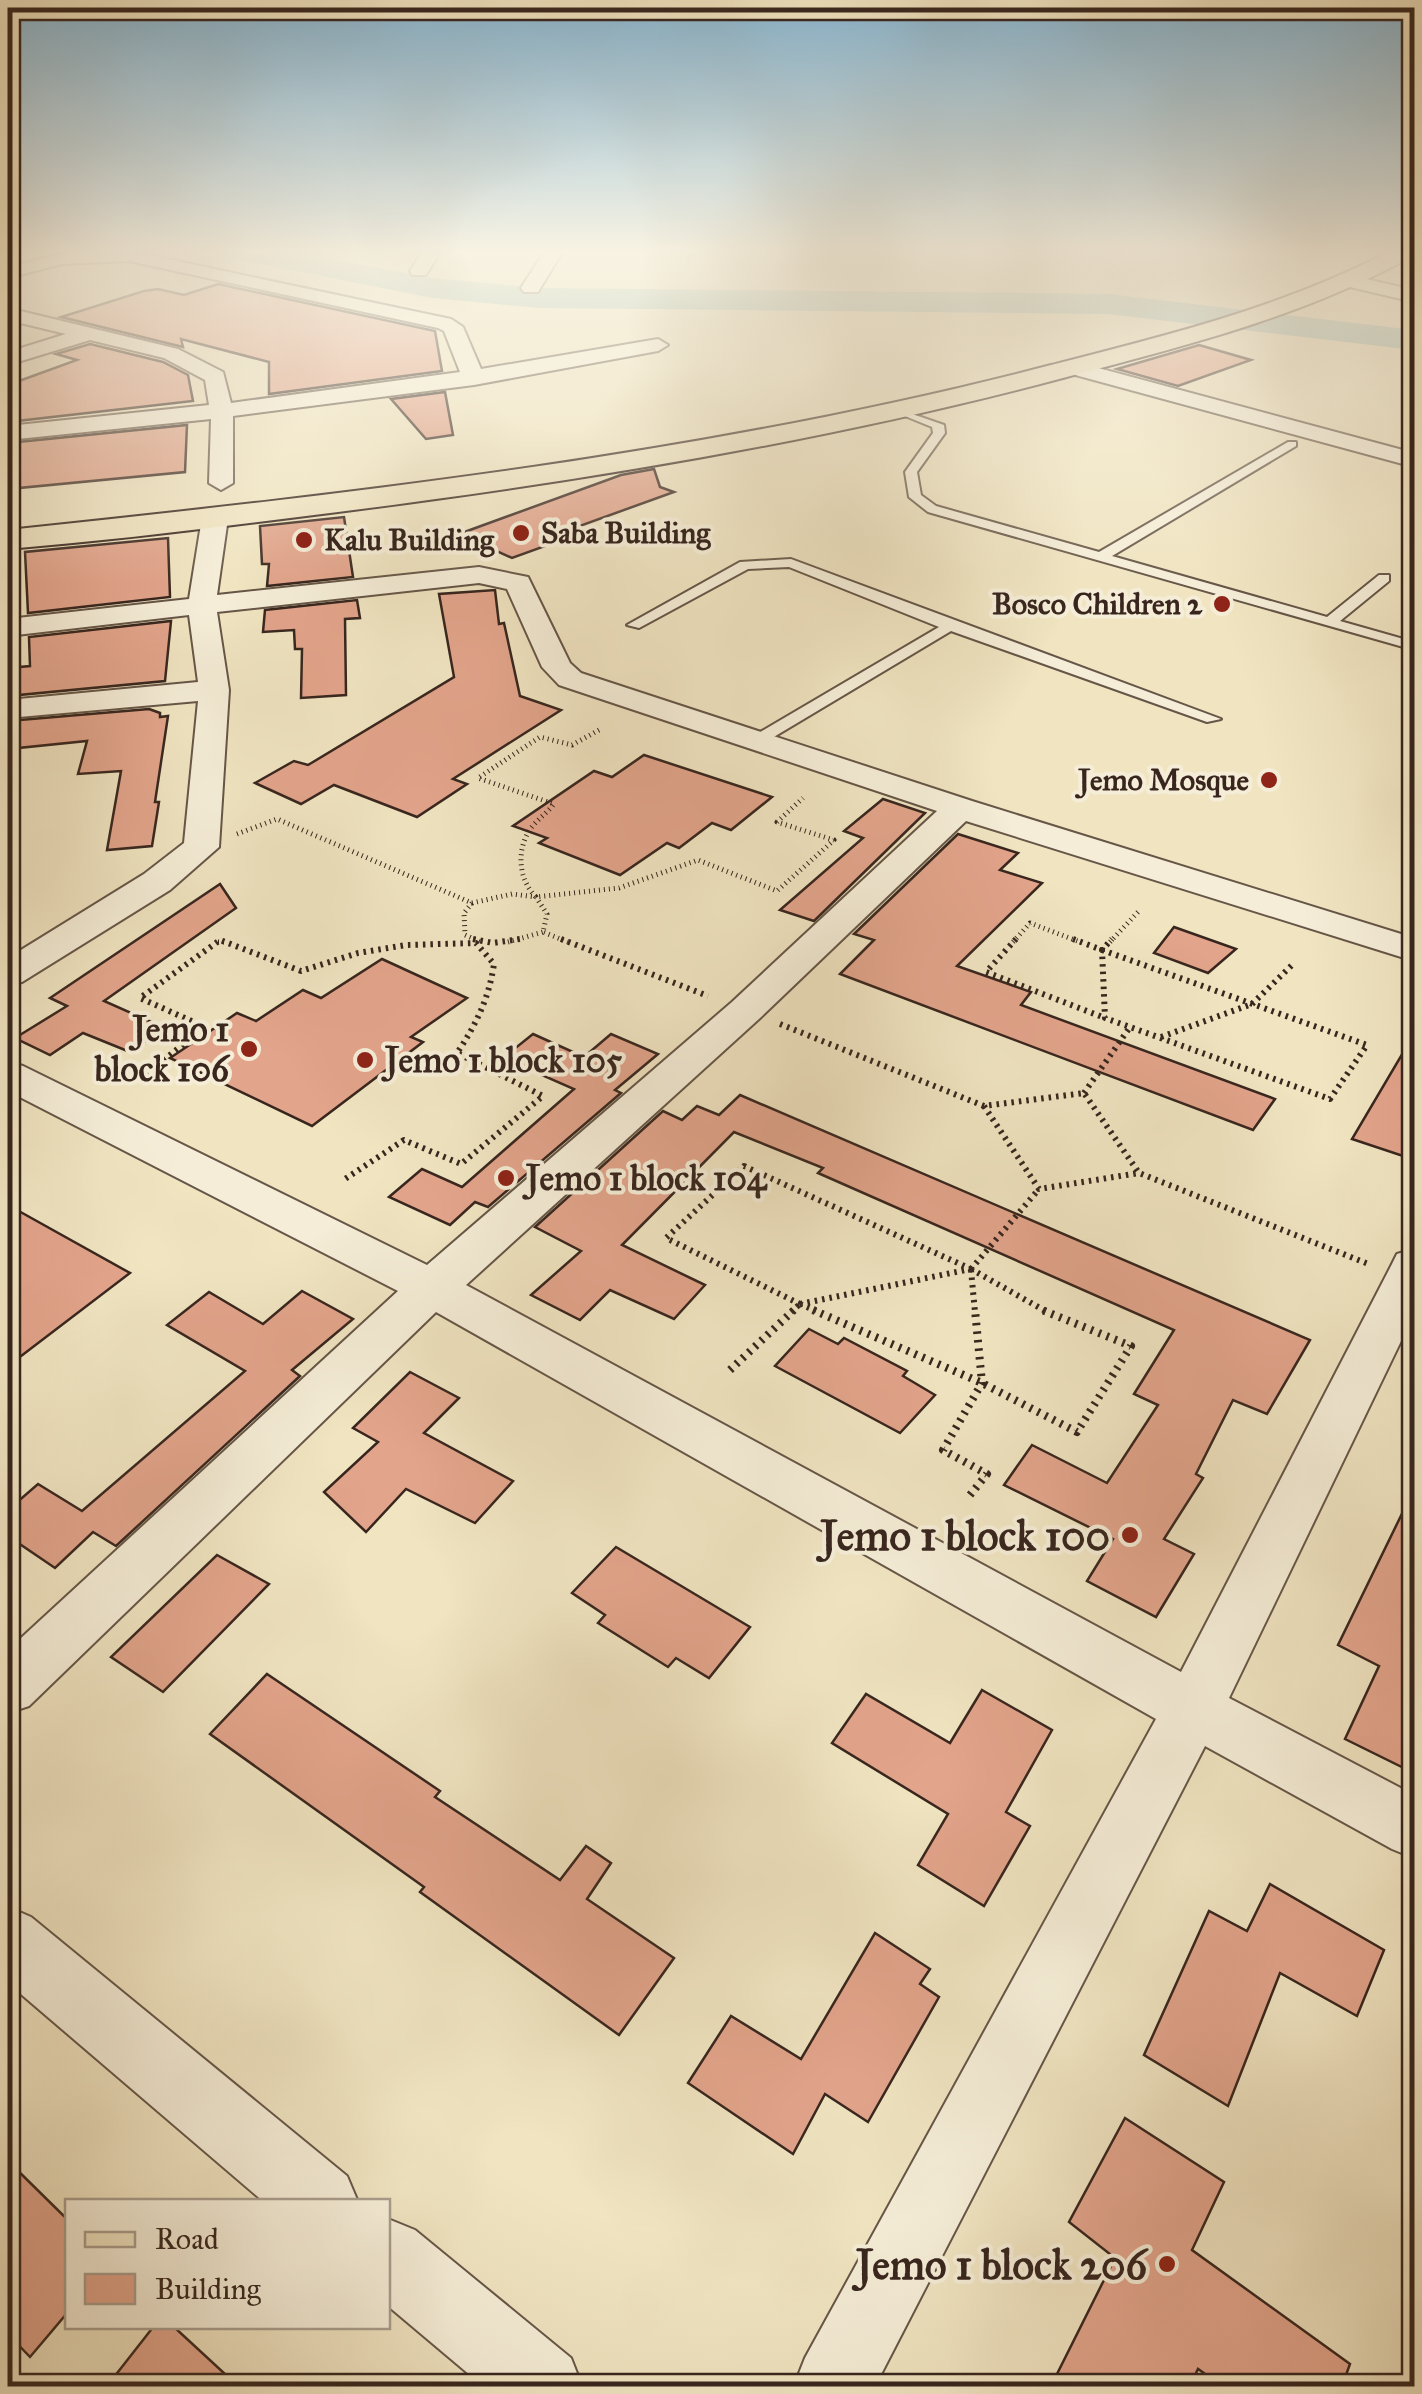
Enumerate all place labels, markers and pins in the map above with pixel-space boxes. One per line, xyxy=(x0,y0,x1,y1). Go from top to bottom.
place label: Saba Building xyxy=(541,515,711,551)
place label: Kalu Building xyxy=(324,522,495,558)
marker: Saba Building xyxy=(510,522,532,544)
marker: Kalu Building xyxy=(293,529,315,551)
place label: Bosco Children 2 xyxy=(992,586,1203,622)
marker: Bosco Children 2 xyxy=(1211,593,1233,615)
place label: Jemo Mosque xyxy=(1074,762,1250,799)
marker: Jemo Mosque xyxy=(1258,769,1280,791)
place label: Jemo 1 block 106 xyxy=(93,1008,231,1091)
marker: Jemo 1 block 106 xyxy=(238,1038,260,1060)
place label: Jemo 1 block 105 xyxy=(381,1039,623,1082)
marker: Jemo 1 block 105 xyxy=(354,1049,376,1071)
place label: Jemo 1 block 104 xyxy=(522,1157,768,1200)
marker: Jemo 1 block 104 xyxy=(495,1167,517,1189)
place label: Jemo 1 block 100 xyxy=(816,1510,1110,1563)
marker: Jemo 1 block 100 xyxy=(1119,1524,1141,1546)
place label: Jemo 1 block 206 xyxy=(851,2239,1149,2292)
marker: Jemo 1 block 206 xyxy=(1156,2253,1178,2275)

